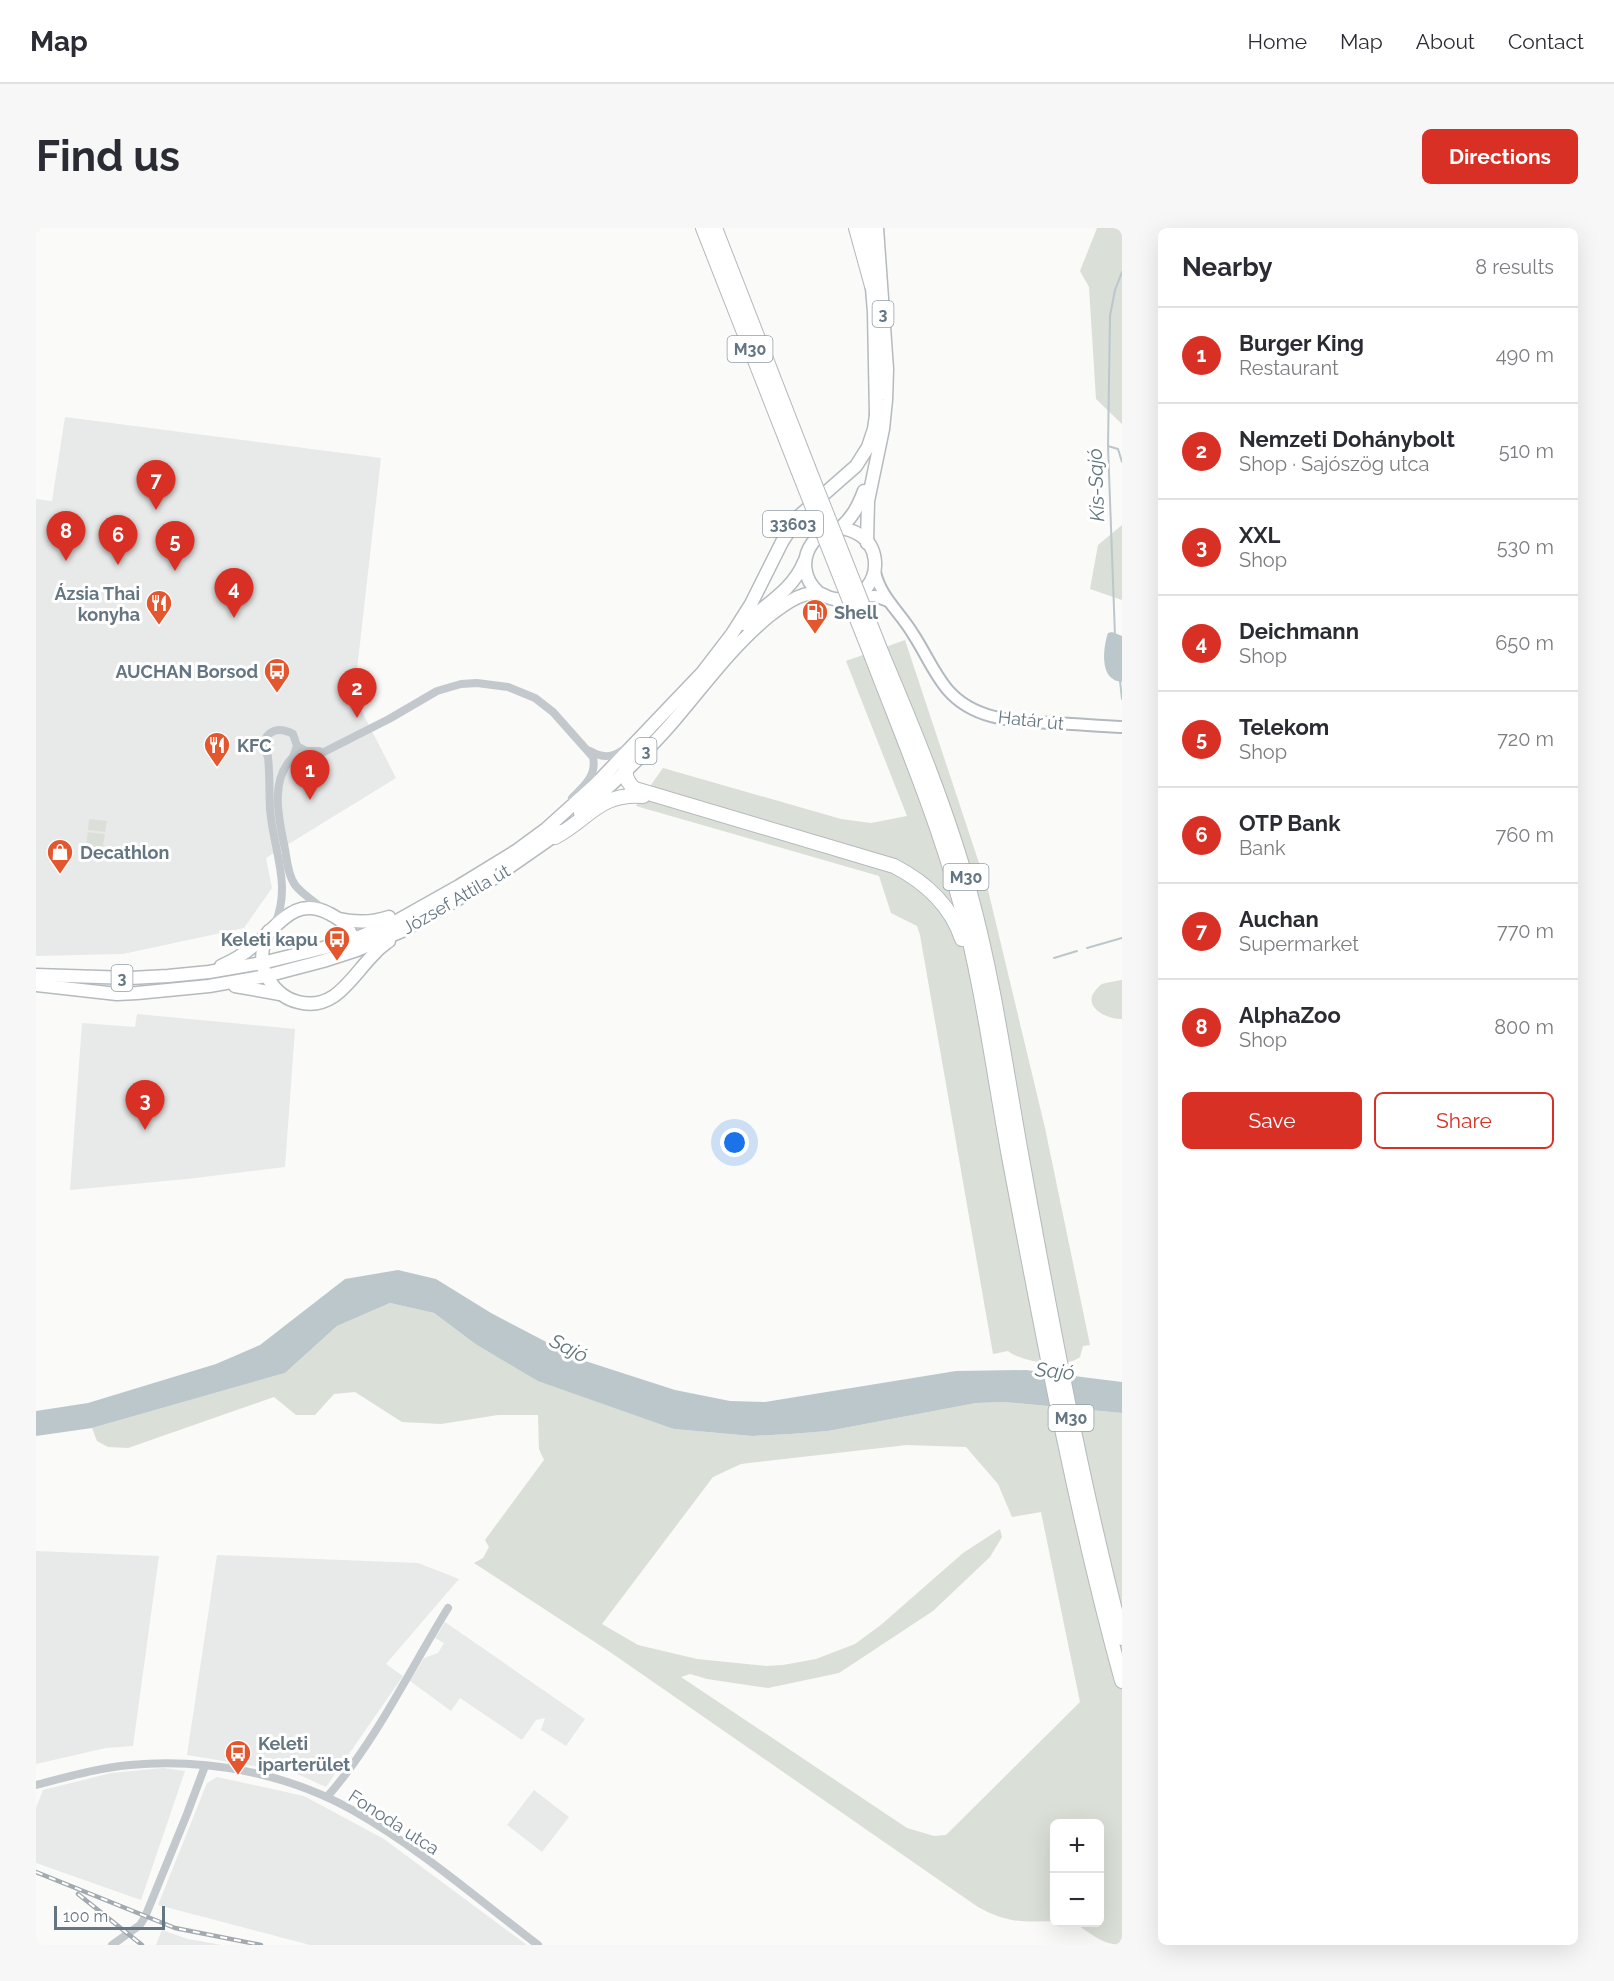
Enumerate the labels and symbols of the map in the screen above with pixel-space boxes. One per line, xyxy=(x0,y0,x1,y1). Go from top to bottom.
road number: 3 xyxy=(872,301,894,327)
road number: M30 xyxy=(728,336,772,362)
water label: Kis-Sajó xyxy=(1083,448,1109,522)
pin: 7 xyxy=(136,460,176,510)
road number: 33603 xyxy=(763,511,823,537)
pin: 8 xyxy=(46,512,86,561)
pin: 6 xyxy=(98,516,137,565)
pin: 5 xyxy=(156,522,194,571)
pin: 4 xyxy=(214,568,254,618)
place label: Ázsia Thai konyha xyxy=(54,583,140,625)
restaurant icon: Ázsia Thai konyha xyxy=(144,588,174,626)
fuel station icon: Shell xyxy=(800,597,830,635)
place label: Shell xyxy=(834,602,878,623)
bus stop icon: AUCHAN Borsod xyxy=(262,656,292,694)
place label: AUCHAN Borsod xyxy=(115,661,258,682)
pin: 2 xyxy=(338,668,376,718)
street label: Határ út xyxy=(997,706,1065,734)
restaurant icon: KFC xyxy=(202,730,232,768)
place label: KFC xyxy=(237,735,272,756)
road number: 3 xyxy=(636,738,656,764)
pin: 1 xyxy=(290,750,330,800)
shop icon: Decathlon xyxy=(45,837,75,875)
place label: Decathlon xyxy=(80,842,169,863)
street label: József Attila út xyxy=(399,860,513,938)
road number: M30 xyxy=(944,864,988,890)
bus stop icon: Keleti kapu xyxy=(322,924,352,962)
place label: Keleti kapu xyxy=(221,929,318,950)
road number: 3 xyxy=(112,965,133,991)
pin: 3 xyxy=(126,1080,164,1130)
your location xyxy=(720,1128,749,1157)
water label: Sajó xyxy=(545,1328,592,1368)
water label: Sajó xyxy=(1033,1357,1076,1385)
road number: M30 xyxy=(1048,1405,1094,1431)
place label: Keleti iparterület xyxy=(258,1733,350,1775)
bus stop icon: Keleti iparterület xyxy=(223,1738,253,1776)
street label: Fonoda utca xyxy=(345,1785,443,1859)
scale bar xyxy=(54,1903,165,1930)

